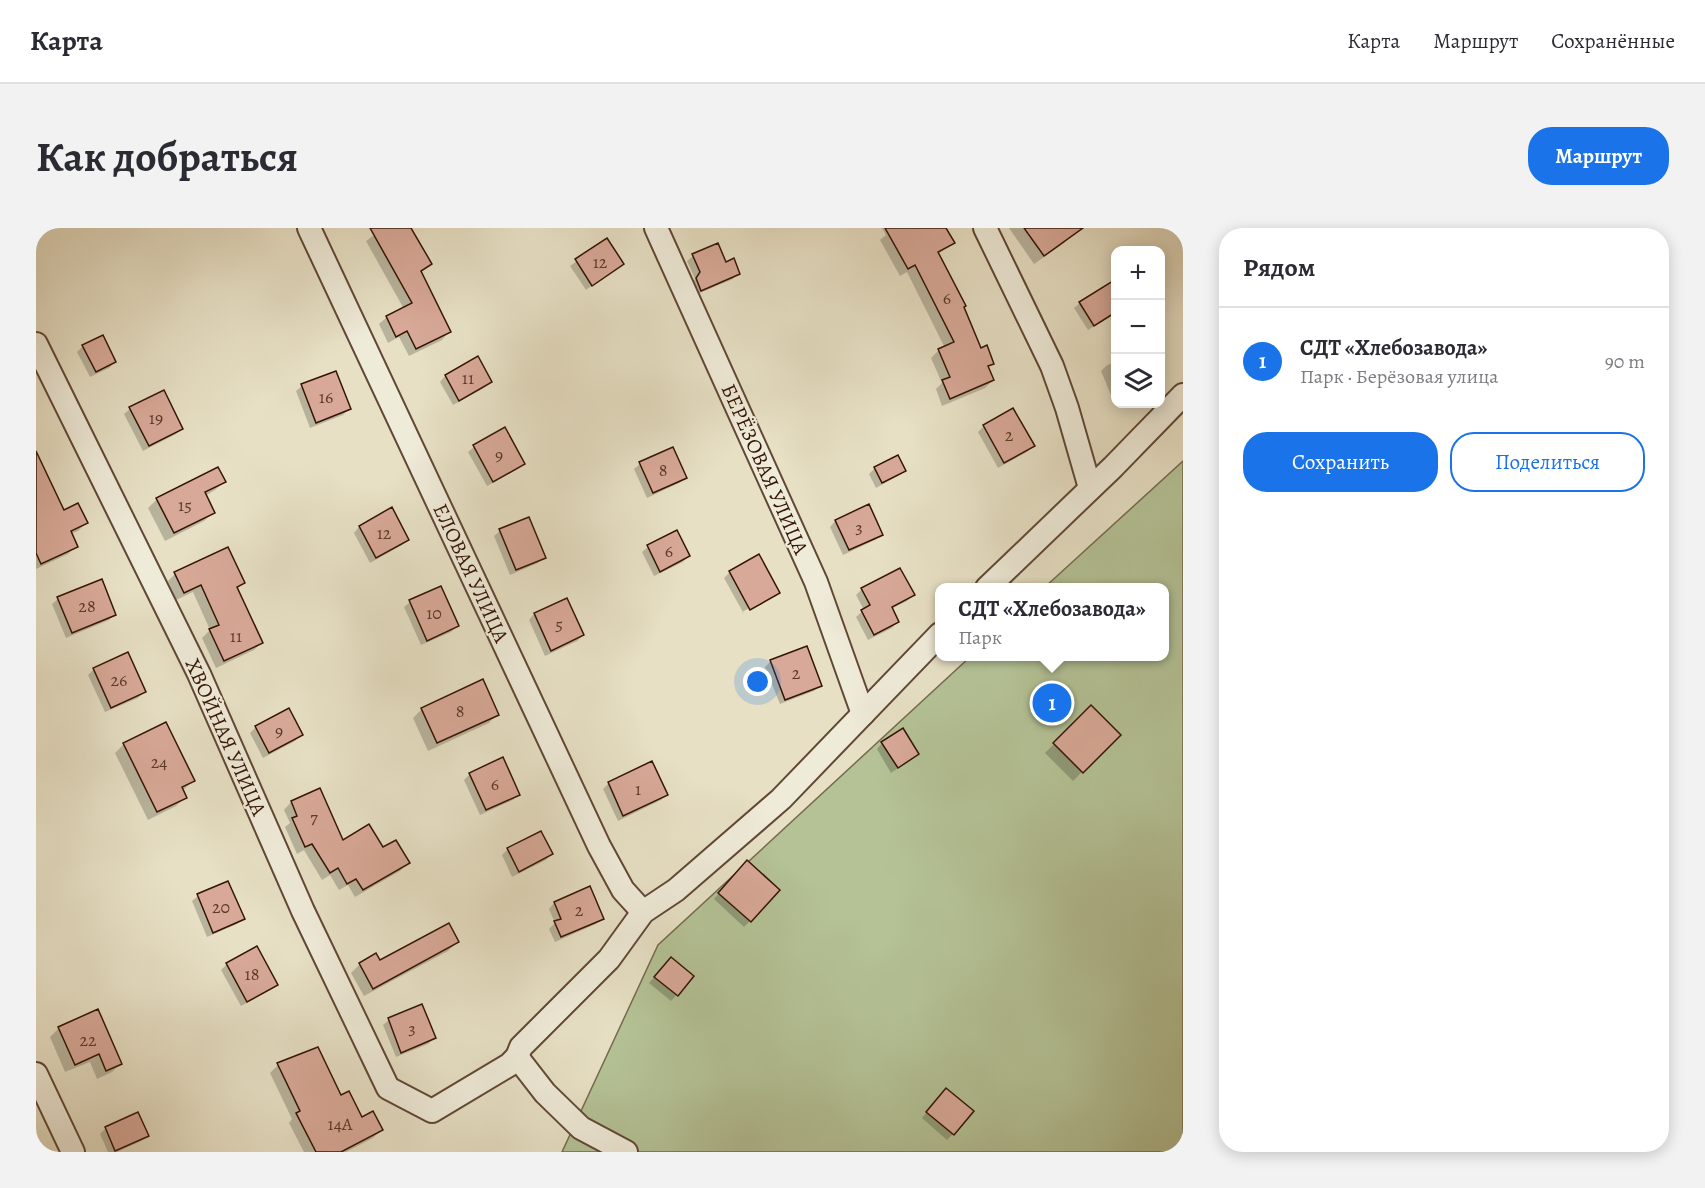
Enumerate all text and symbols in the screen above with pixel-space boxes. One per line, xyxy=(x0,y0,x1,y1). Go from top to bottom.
text: Карта xyxy=(30,22,103,60)
text: Карта xyxy=(1347,27,1400,55)
text: Маршрут xyxy=(1433,27,1518,55)
text: Сохранённые xyxy=(1551,27,1675,55)
button: Маршрут xyxy=(1528,127,1669,185)
text: Как добраться xyxy=(36,128,298,185)
map controls xyxy=(1111,246,1165,408)
button: + xyxy=(1111,246,1165,300)
house number: 12 xyxy=(593,250,608,274)
text: Рядом xyxy=(1243,250,1315,285)
house number: 6 xyxy=(943,286,951,310)
button: − xyxy=(1111,300,1165,354)
text: СДТ «Хлебозавода» xyxy=(1300,333,1487,363)
text: 1 xyxy=(1259,348,1266,375)
text: 90 m xyxy=(1605,348,1645,375)
button: layers xyxy=(1111,354,1165,408)
text: Парк · Берёзовая улица xyxy=(1300,363,1499,390)
house number: 11 xyxy=(462,366,474,390)
street label: БЕРЁЗОВАЯ УЛИЦА xyxy=(715,379,816,560)
house number: 16 xyxy=(319,385,333,409)
house number: 19 xyxy=(149,406,163,430)
house number: 2 xyxy=(1005,423,1014,447)
button: Сохранить xyxy=(1243,432,1438,492)
button: Поделиться xyxy=(1450,432,1645,492)
house number: 9 xyxy=(495,443,503,467)
house number: 8 xyxy=(659,458,667,482)
house number: 15 xyxy=(178,493,192,517)
street label: ЕЛОВАЯ УЛИЦА xyxy=(427,499,516,648)
house number: 3 xyxy=(855,515,863,539)
house number: 12 xyxy=(377,521,392,545)
house number: 6 xyxy=(665,539,673,563)
popup xyxy=(935,583,1169,661)
house number: 28 xyxy=(78,594,96,618)
text: СДТ «Хлебозавода» xyxy=(958,594,1146,624)
house number: 10 xyxy=(426,601,442,625)
house number: 5 xyxy=(555,612,563,636)
house number: 11 xyxy=(230,624,242,648)
text: Парк xyxy=(958,624,1002,651)
street label: ХВОЙНАЯ УЛИЦА xyxy=(179,654,274,821)
house number: 2 xyxy=(792,661,801,685)
your location xyxy=(743,667,772,696)
house number: 26 xyxy=(111,668,127,692)
pin: 1 xyxy=(1032,680,1072,726)
house number: 8 xyxy=(456,699,464,723)
house number: 9 xyxy=(275,719,283,743)
house number: 24 xyxy=(151,750,167,774)
house number: 6 xyxy=(491,772,499,796)
house number: 1 xyxy=(635,777,641,801)
house number: 7 xyxy=(310,805,318,829)
house number: 20 xyxy=(212,895,230,919)
house number: 2 xyxy=(575,898,584,922)
house number: 18 xyxy=(245,962,259,986)
house number: 3 xyxy=(408,1016,416,1040)
house number: 22 xyxy=(79,1028,97,1052)
house number: 14А xyxy=(328,1112,353,1136)

